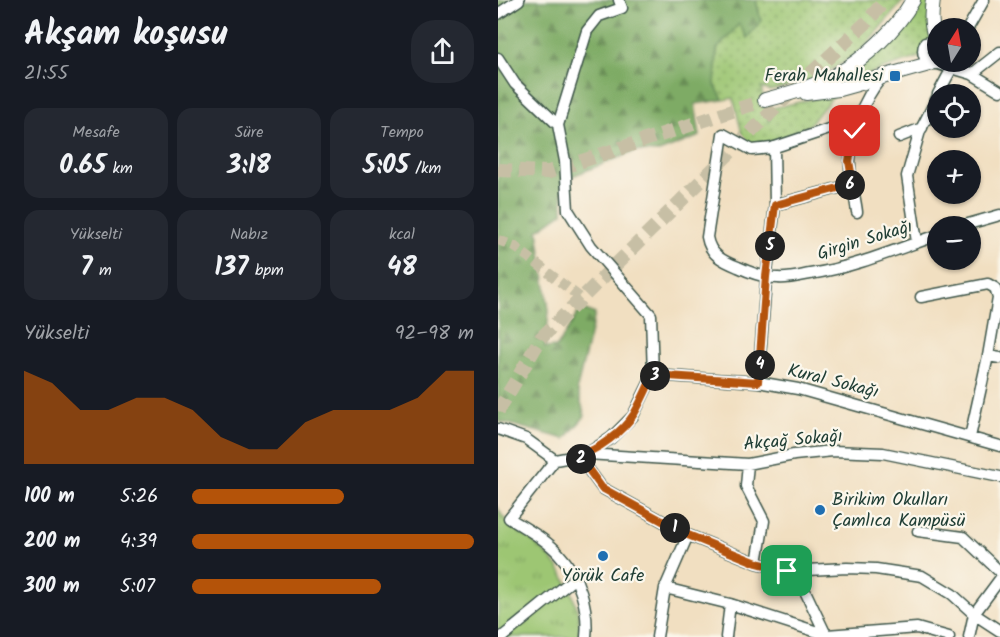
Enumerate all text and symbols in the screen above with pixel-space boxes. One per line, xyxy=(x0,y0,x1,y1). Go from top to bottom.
text: Akşam koşusu xyxy=(24,9,227,62)
north arrow xyxy=(927,18,981,72)
map controls xyxy=(927,18,981,270)
button: share xyxy=(411,20,474,83)
text: 21:55 xyxy=(24,58,68,90)
place label: Ferah Mahallesi xyxy=(765,62,884,91)
marker: Ferah Mahallesi xyxy=(888,69,902,83)
button: locate xyxy=(927,84,981,138)
pin xyxy=(829,105,880,156)
icon: check xyxy=(838,114,871,147)
text: Mesafe xyxy=(72,120,120,145)
text: Süre xyxy=(235,120,263,145)
text: Tempo xyxy=(380,120,424,145)
text: 0.65 xyxy=(59,145,106,187)
text: 3:18 xyxy=(227,145,271,187)
text: 5:05 xyxy=(363,145,409,187)
button: + xyxy=(927,150,981,204)
text: km xyxy=(106,156,133,181)
text: /km xyxy=(409,156,441,181)
pin: 6 xyxy=(835,170,865,200)
text: 6 xyxy=(846,172,854,197)
street label: Girgin Sokağı xyxy=(814,213,916,269)
button: − xyxy=(927,216,981,270)
text: Yükselti xyxy=(70,222,122,247)
text: Nabız xyxy=(230,222,268,247)
text: kcal xyxy=(389,222,415,247)
pin: 5 xyxy=(755,231,785,261)
text: 5 xyxy=(766,233,774,258)
text: 7 xyxy=(80,247,93,289)
text: 137 xyxy=(214,247,249,289)
text: 48 xyxy=(387,247,417,289)
text: m xyxy=(93,258,112,283)
text: bpm xyxy=(249,258,284,283)
text: Yükselti xyxy=(24,318,89,350)
text: 92–98 m xyxy=(395,318,474,350)
pin: 4 xyxy=(745,350,775,380)
text: 4 xyxy=(756,352,764,377)
street label: Kural Sokağı xyxy=(784,357,882,407)
pin: 3 xyxy=(640,361,670,391)
text: 3 xyxy=(651,363,659,388)
street label: Akçağ Sokağı xyxy=(742,422,844,460)
pin: 2 xyxy=(566,444,596,474)
text: 2 xyxy=(576,446,586,471)
text: 100 m xyxy=(24,481,75,513)
text: 5:26 xyxy=(120,481,158,513)
place label: Birikim Okulları Çamlıca Kampüsü xyxy=(832,486,966,536)
marker: Birikim Okulları Çamlıca Kampüsü xyxy=(813,503,827,517)
pin: 1 xyxy=(660,513,690,543)
text: 1 xyxy=(673,515,677,540)
text: 200 m xyxy=(24,526,80,558)
text: 4:39 xyxy=(120,526,157,558)
pin xyxy=(761,545,812,596)
marker: Yörük Cafe xyxy=(596,549,610,563)
icon: arrive xyxy=(770,554,803,587)
place label: Yörük Cafe xyxy=(562,562,644,591)
text: 300 m xyxy=(24,571,80,603)
text: 5:07 xyxy=(120,571,155,603)

